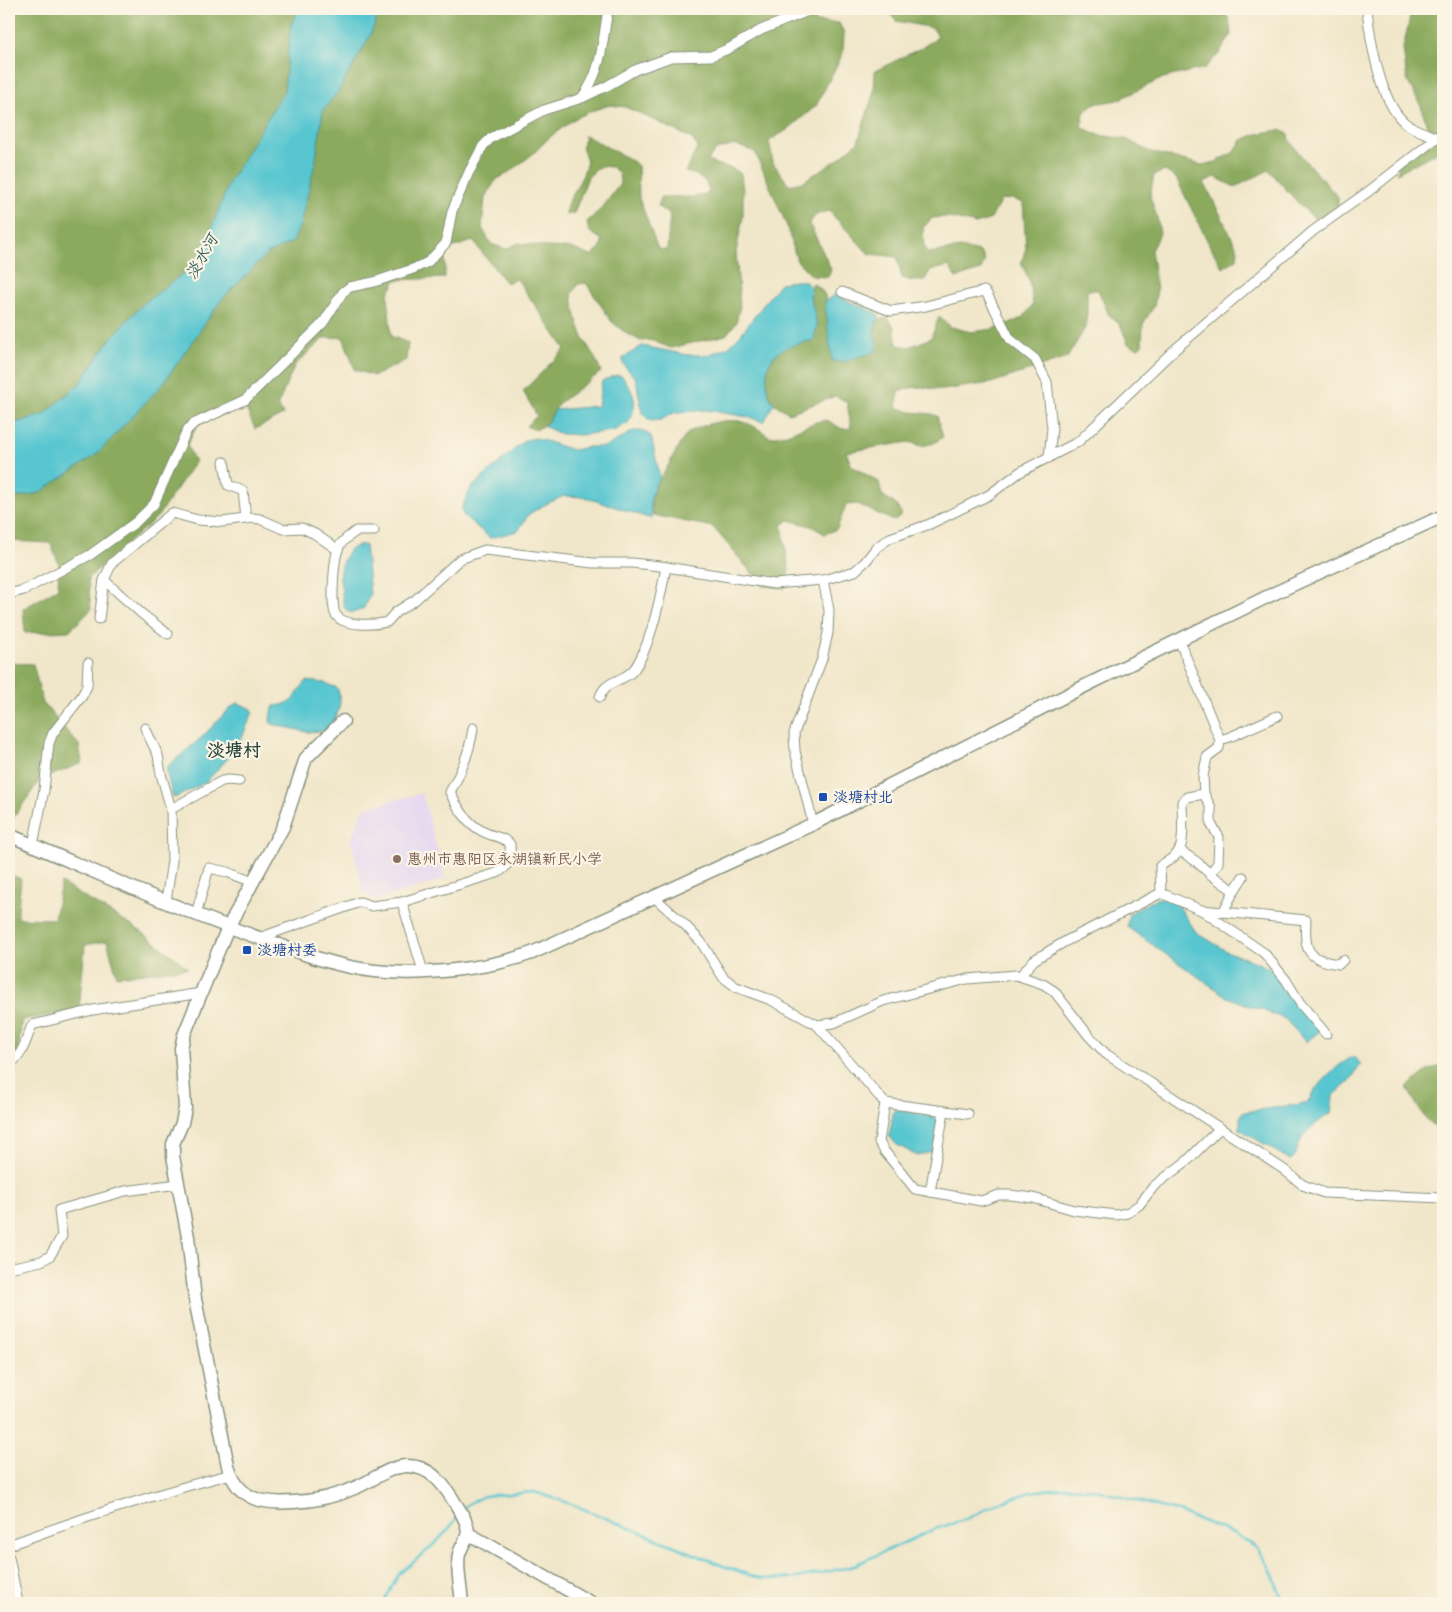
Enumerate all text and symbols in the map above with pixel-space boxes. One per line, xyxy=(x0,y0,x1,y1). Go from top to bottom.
water label: 淡水河 xyxy=(181,229,224,283)
district label: 淡塘村 xyxy=(207,739,261,762)
place label: 淡塘村北 xyxy=(833,788,893,807)
marker: 淡塘村北 xyxy=(817,791,829,803)
place label: 惠州市惠阳区永湖镇新民小学 xyxy=(407,850,602,869)
marker: 惠州市惠阳区永湖镇新民小学 xyxy=(391,853,403,865)
place label: 淡塘村委 xyxy=(257,941,317,960)
marker: 淡塘村委 xyxy=(241,944,253,956)

